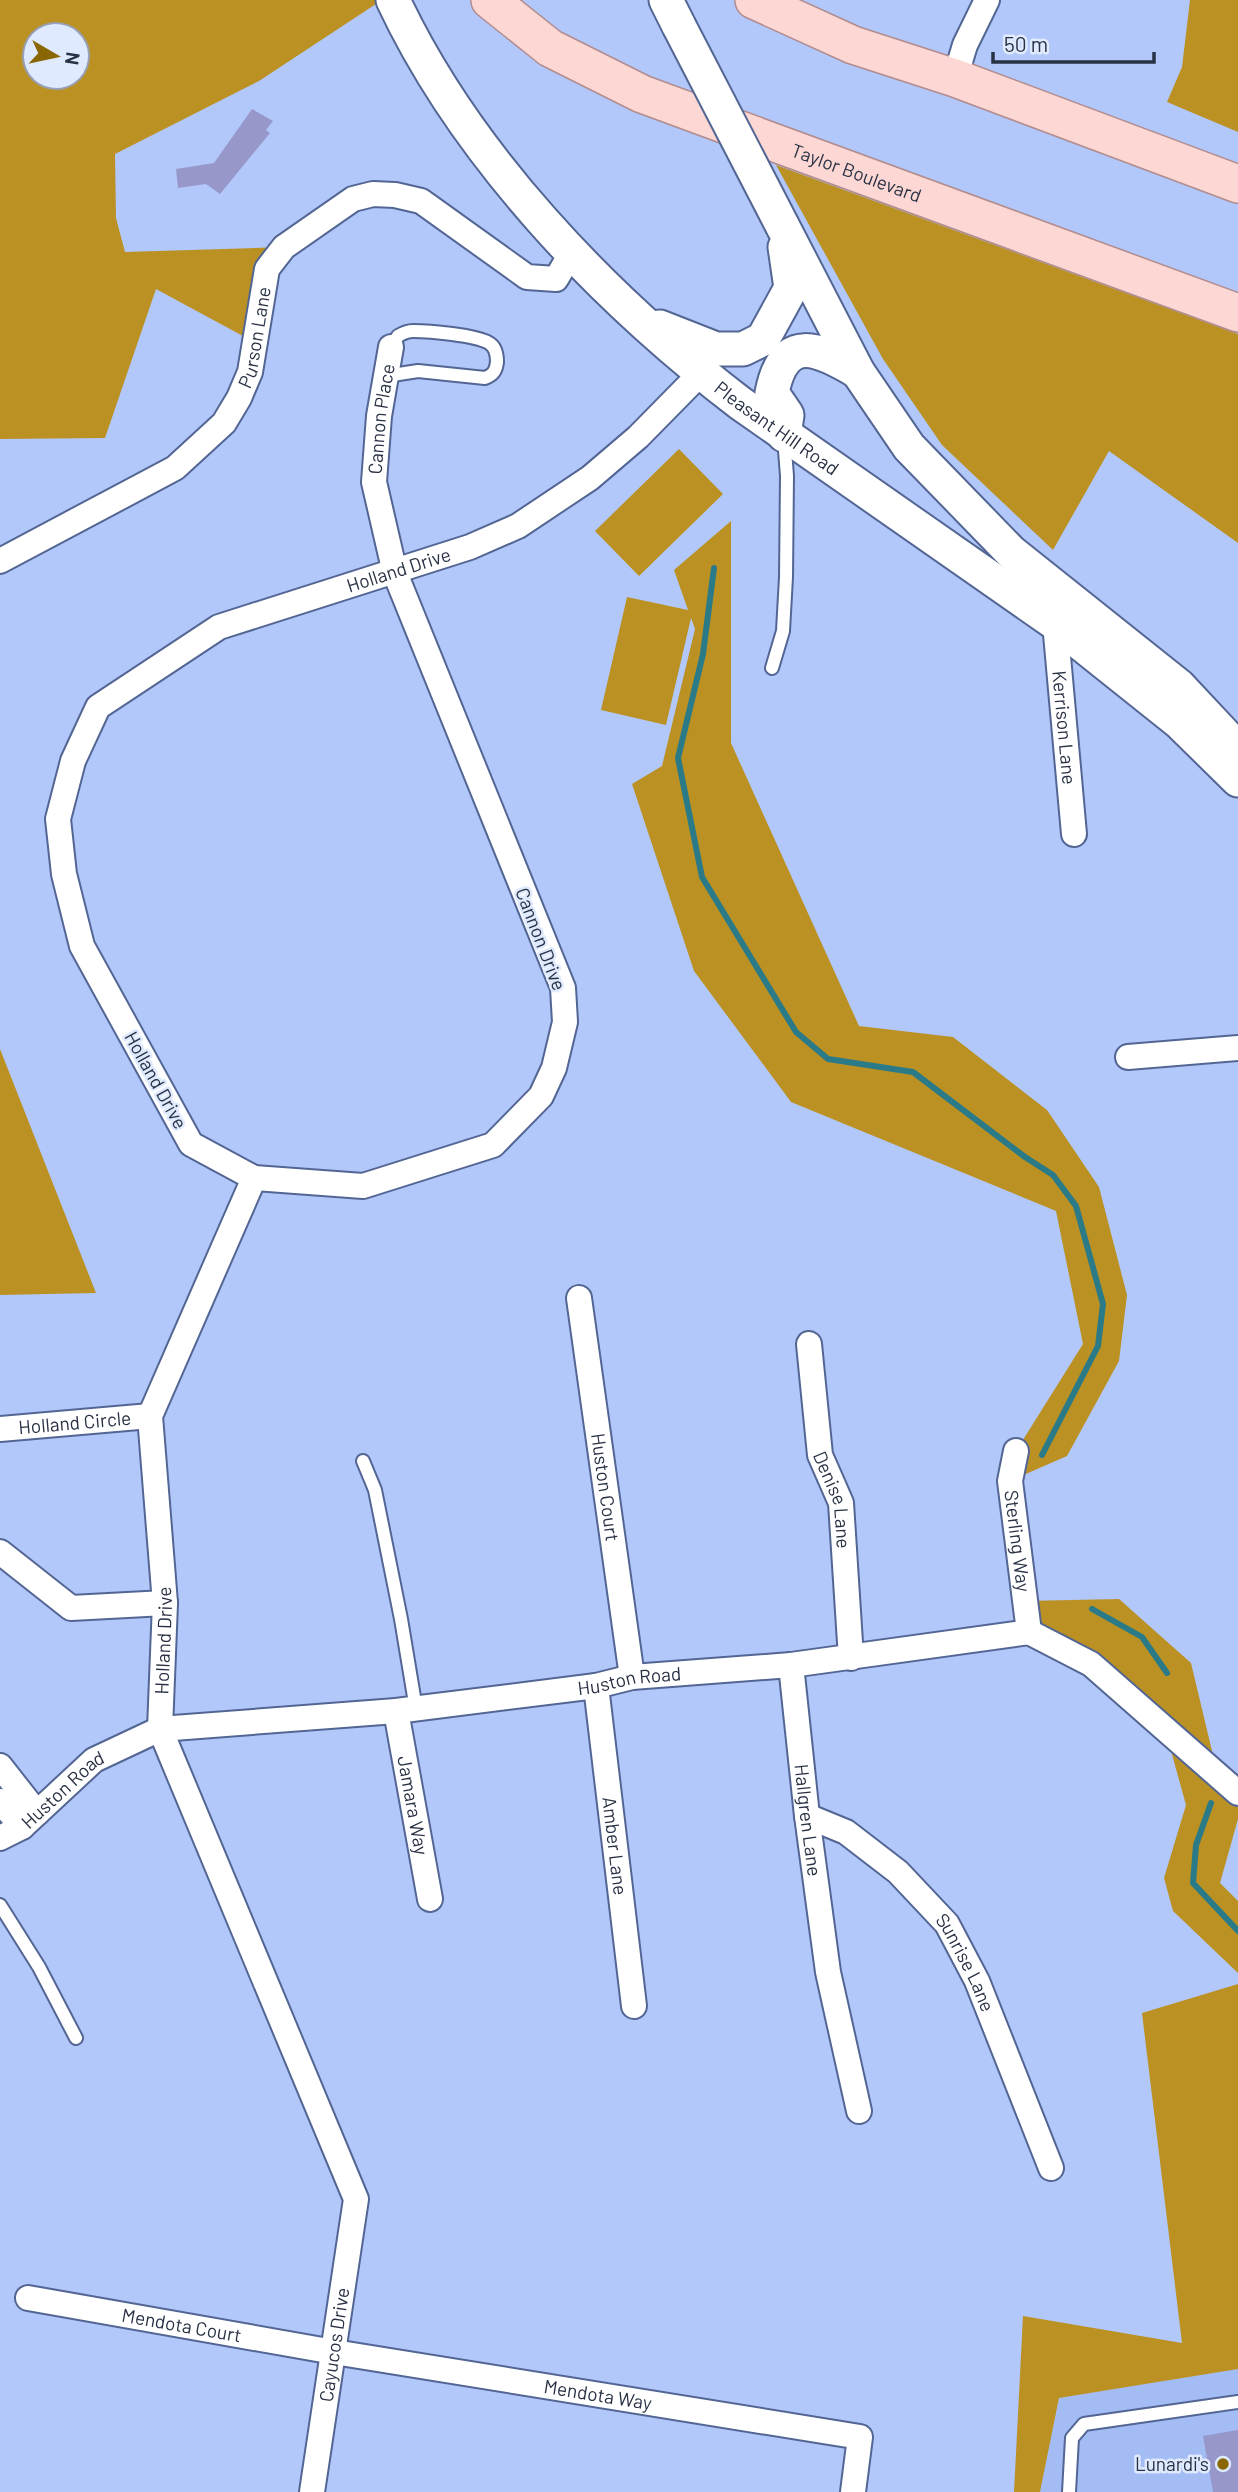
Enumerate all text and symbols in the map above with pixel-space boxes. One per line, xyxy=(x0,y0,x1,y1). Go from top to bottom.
north arrow xyxy=(21,21,91,91)
scale bar xyxy=(993,21,1154,65)
text: 50 m xyxy=(1004,31,1048,56)
text: N xyxy=(61,51,86,67)
street label: Taylor Boulevard xyxy=(788,138,925,207)
street label: Purson Lane xyxy=(233,285,275,391)
street label: Cannon Place xyxy=(363,362,399,475)
street label: Pleasant Hill Road xyxy=(710,376,844,480)
street label: Holland Drive xyxy=(343,542,453,597)
street label: Kerrison Lane xyxy=(1048,669,1082,786)
street label: Cannon Drive xyxy=(511,884,572,993)
street label: Holland Drive xyxy=(120,1027,193,1133)
street label: Holland Circle xyxy=(17,1406,132,1438)
street label: Huston Court xyxy=(587,1432,625,1543)
street label: Denise Lane xyxy=(809,1447,856,1549)
street label: Sterling Way xyxy=(1000,1489,1036,1593)
street label: Holland Drive xyxy=(149,1586,176,1695)
street label: Huston Road xyxy=(576,1661,682,1699)
street label: Huston Road xyxy=(16,1745,107,1833)
street label: Jamara Way xyxy=(393,1754,434,1857)
street label: Hallgren Lane xyxy=(791,1763,827,1878)
street label: Amber Lane xyxy=(598,1795,633,1896)
street label: Sunrise Lane xyxy=(932,1908,1000,2015)
street label: Cayucos Drive xyxy=(314,2286,354,2403)
street label: Mendota Court xyxy=(120,2303,243,2346)
street label: Mendota Way xyxy=(542,2374,654,2414)
place label: Lunardi's xyxy=(1135,2452,1209,2475)
marker: Lunardi's xyxy=(1215,2456,1231,2472)

